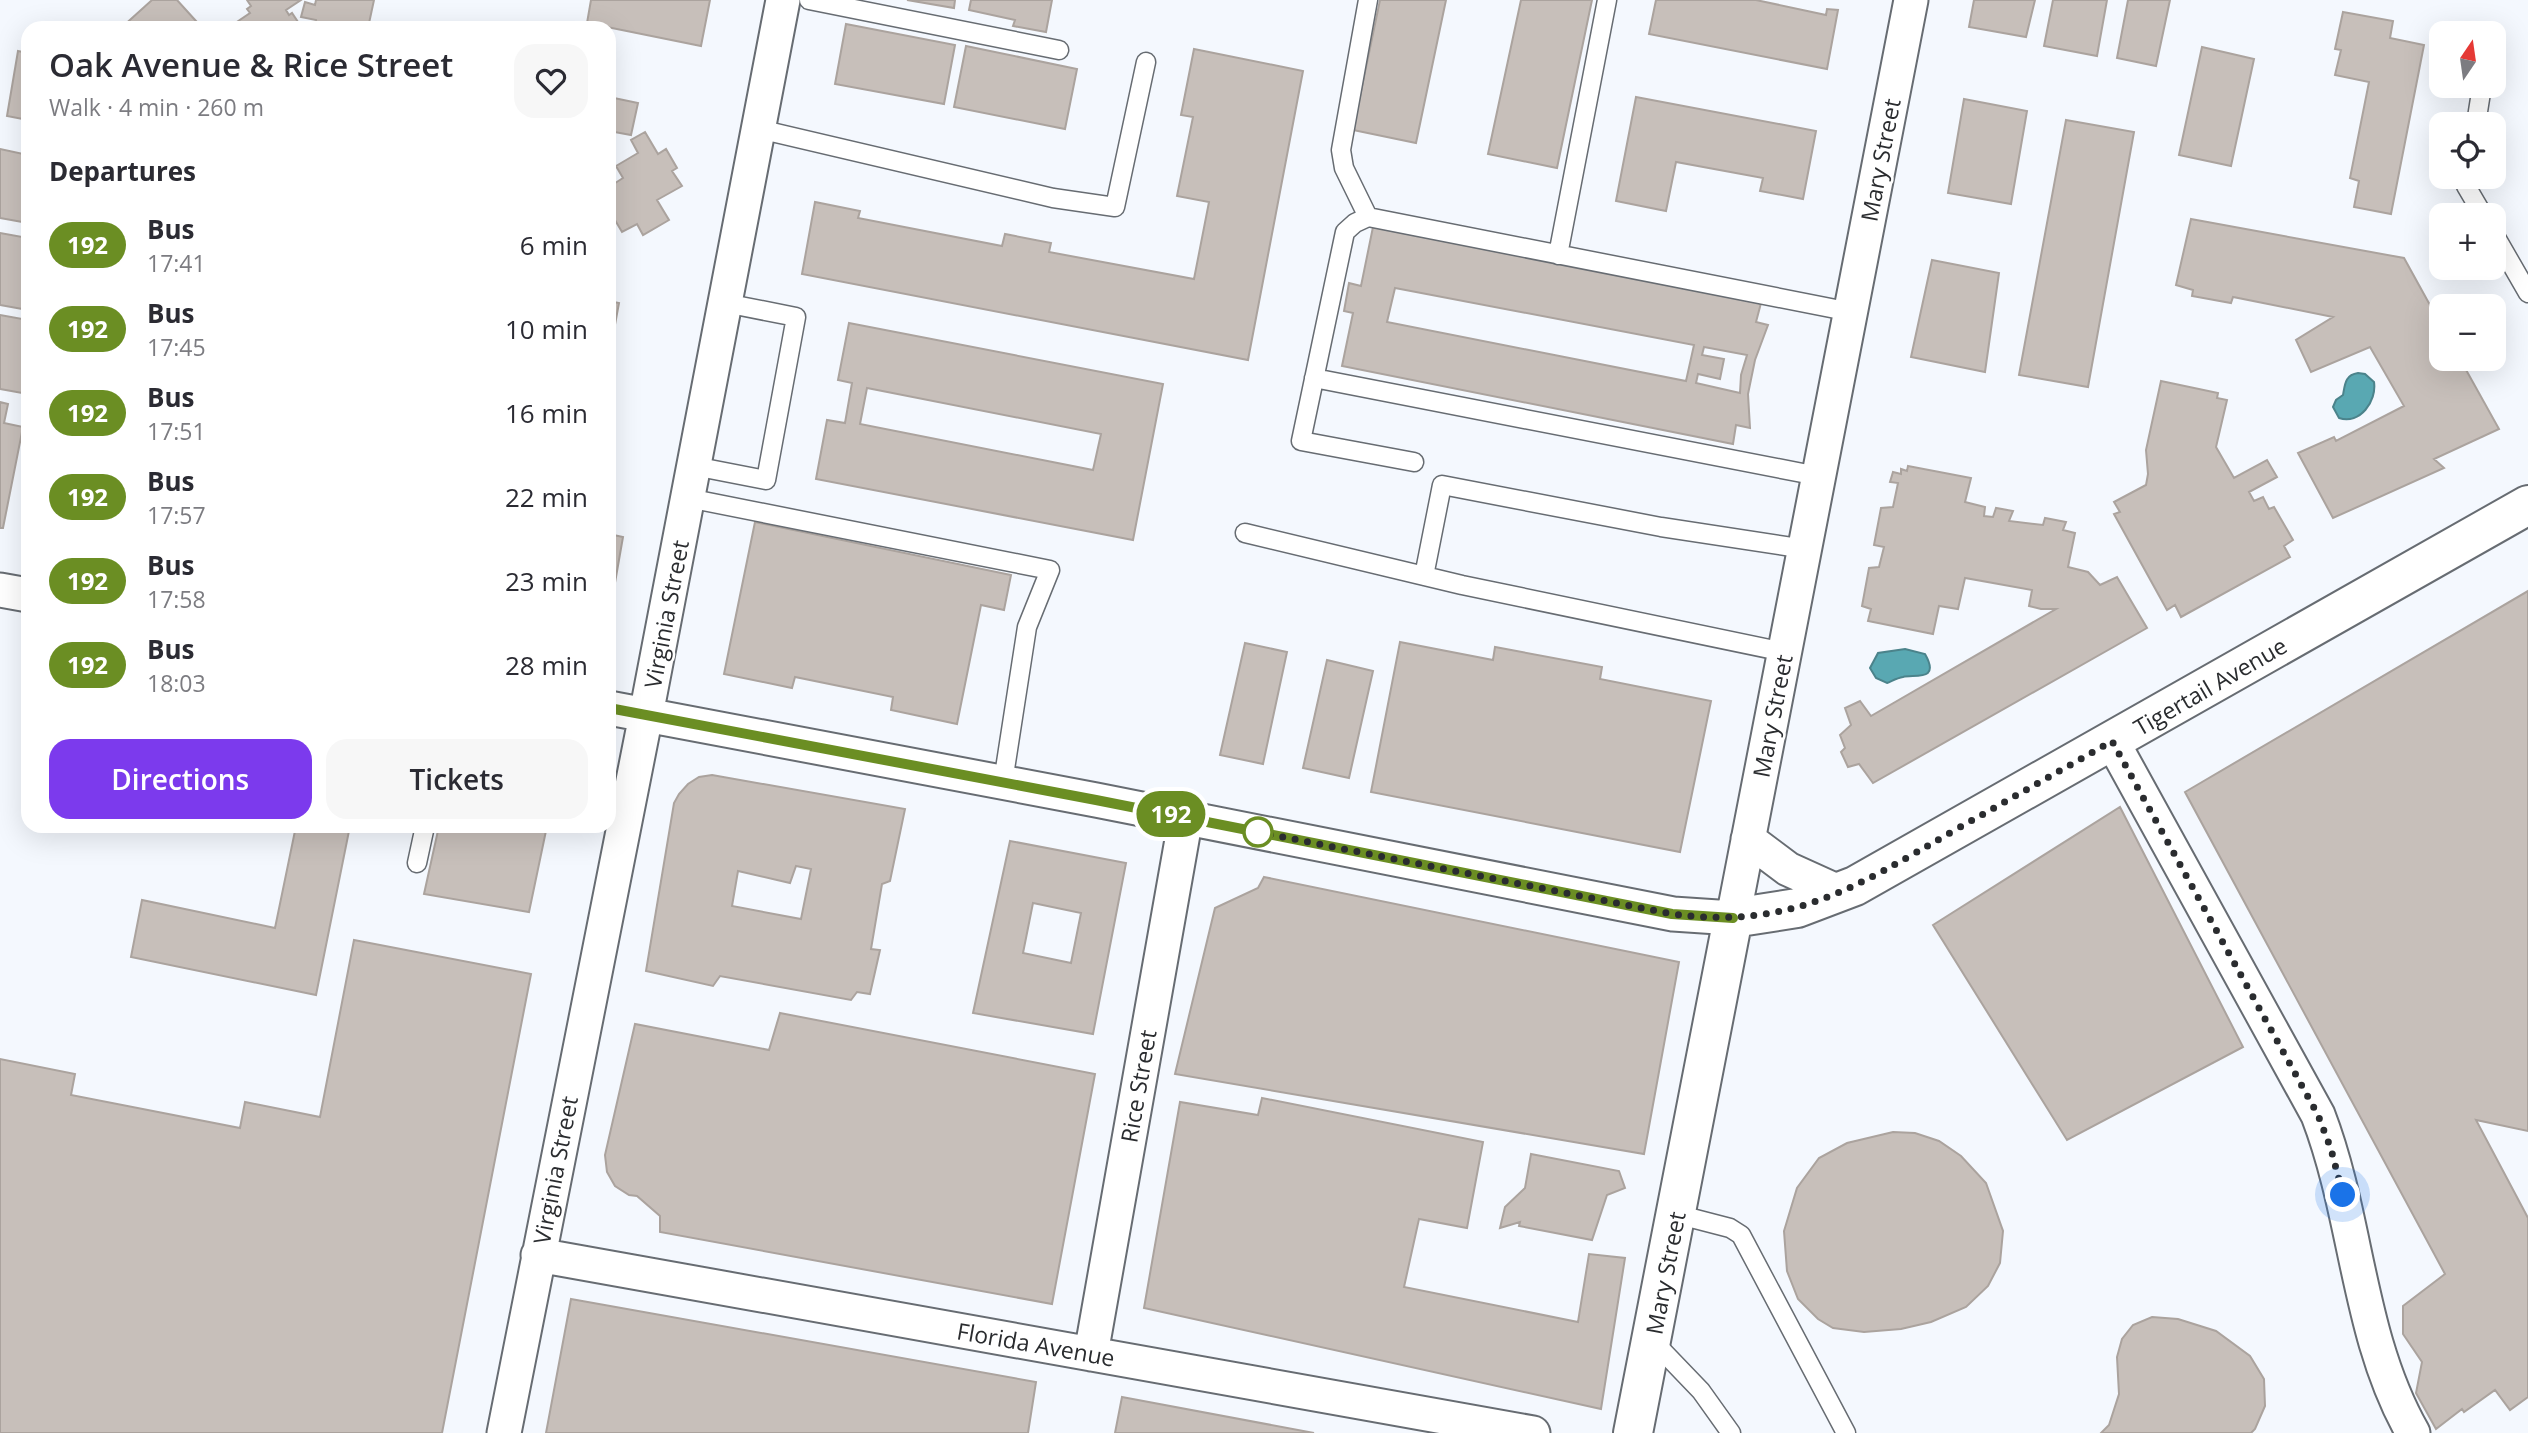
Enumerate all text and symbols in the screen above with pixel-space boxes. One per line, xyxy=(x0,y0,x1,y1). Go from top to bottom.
north arrow xyxy=(2429,21,2506,98)
map controls xyxy=(2429,21,2506,371)
text: Oak Avenue & Rice Street xyxy=(49,42,453,87)
button: heart xyxy=(514,44,588,118)
text: Walk · 4 min · 260 m xyxy=(49,91,264,123)
street label: Mary Street xyxy=(1852,96,1908,224)
button: locate xyxy=(2429,112,2506,189)
text: Departures xyxy=(49,153,196,189)
button: + xyxy=(2429,203,2506,280)
text: Bus xyxy=(147,211,194,247)
text: 6 min xyxy=(520,227,588,263)
text: 192 xyxy=(67,228,108,261)
text: 17:41 xyxy=(147,247,206,279)
button: − xyxy=(2429,294,2506,371)
text: Bus xyxy=(147,295,194,331)
text: 10 min xyxy=(505,311,588,347)
text: 192 xyxy=(67,312,108,345)
text: 17:45 xyxy=(147,331,206,363)
text: Bus xyxy=(147,379,194,415)
text: 16 min xyxy=(505,395,588,431)
text: 192 xyxy=(67,396,108,429)
text: 17:51 xyxy=(147,415,206,447)
text: Bus xyxy=(147,463,194,499)
text: 22 min xyxy=(505,479,588,515)
text: 192 xyxy=(67,480,108,513)
text: 17:57 xyxy=(147,499,206,531)
street label: Virginia Street xyxy=(636,537,696,691)
text: Bus xyxy=(147,547,194,583)
text: 23 min xyxy=(505,563,588,599)
text: 192 xyxy=(67,564,108,597)
text: 17:58 xyxy=(147,583,206,615)
street label: Tigertail Avenue xyxy=(2128,629,2292,743)
text: Bus xyxy=(147,631,194,667)
text: 28 min xyxy=(505,647,588,683)
text: 192 xyxy=(67,648,108,681)
street label: Mary Street xyxy=(1744,652,1800,780)
text: 18:03 xyxy=(147,667,206,699)
button: Directions xyxy=(49,739,312,819)
button: Tickets xyxy=(326,739,588,819)
line badge: 192 xyxy=(1131,791,1211,837)
text: 192 xyxy=(1150,797,1192,830)
unlabelled marker xyxy=(1243,817,1273,847)
street label: Rice Street xyxy=(1112,1027,1164,1145)
street label: Virginia Street xyxy=(525,1093,585,1247)
your location xyxy=(2325,1177,2360,1212)
street label: Mary Street xyxy=(1637,1209,1693,1337)
street label: Florida Avenue xyxy=(955,1314,1117,1374)

